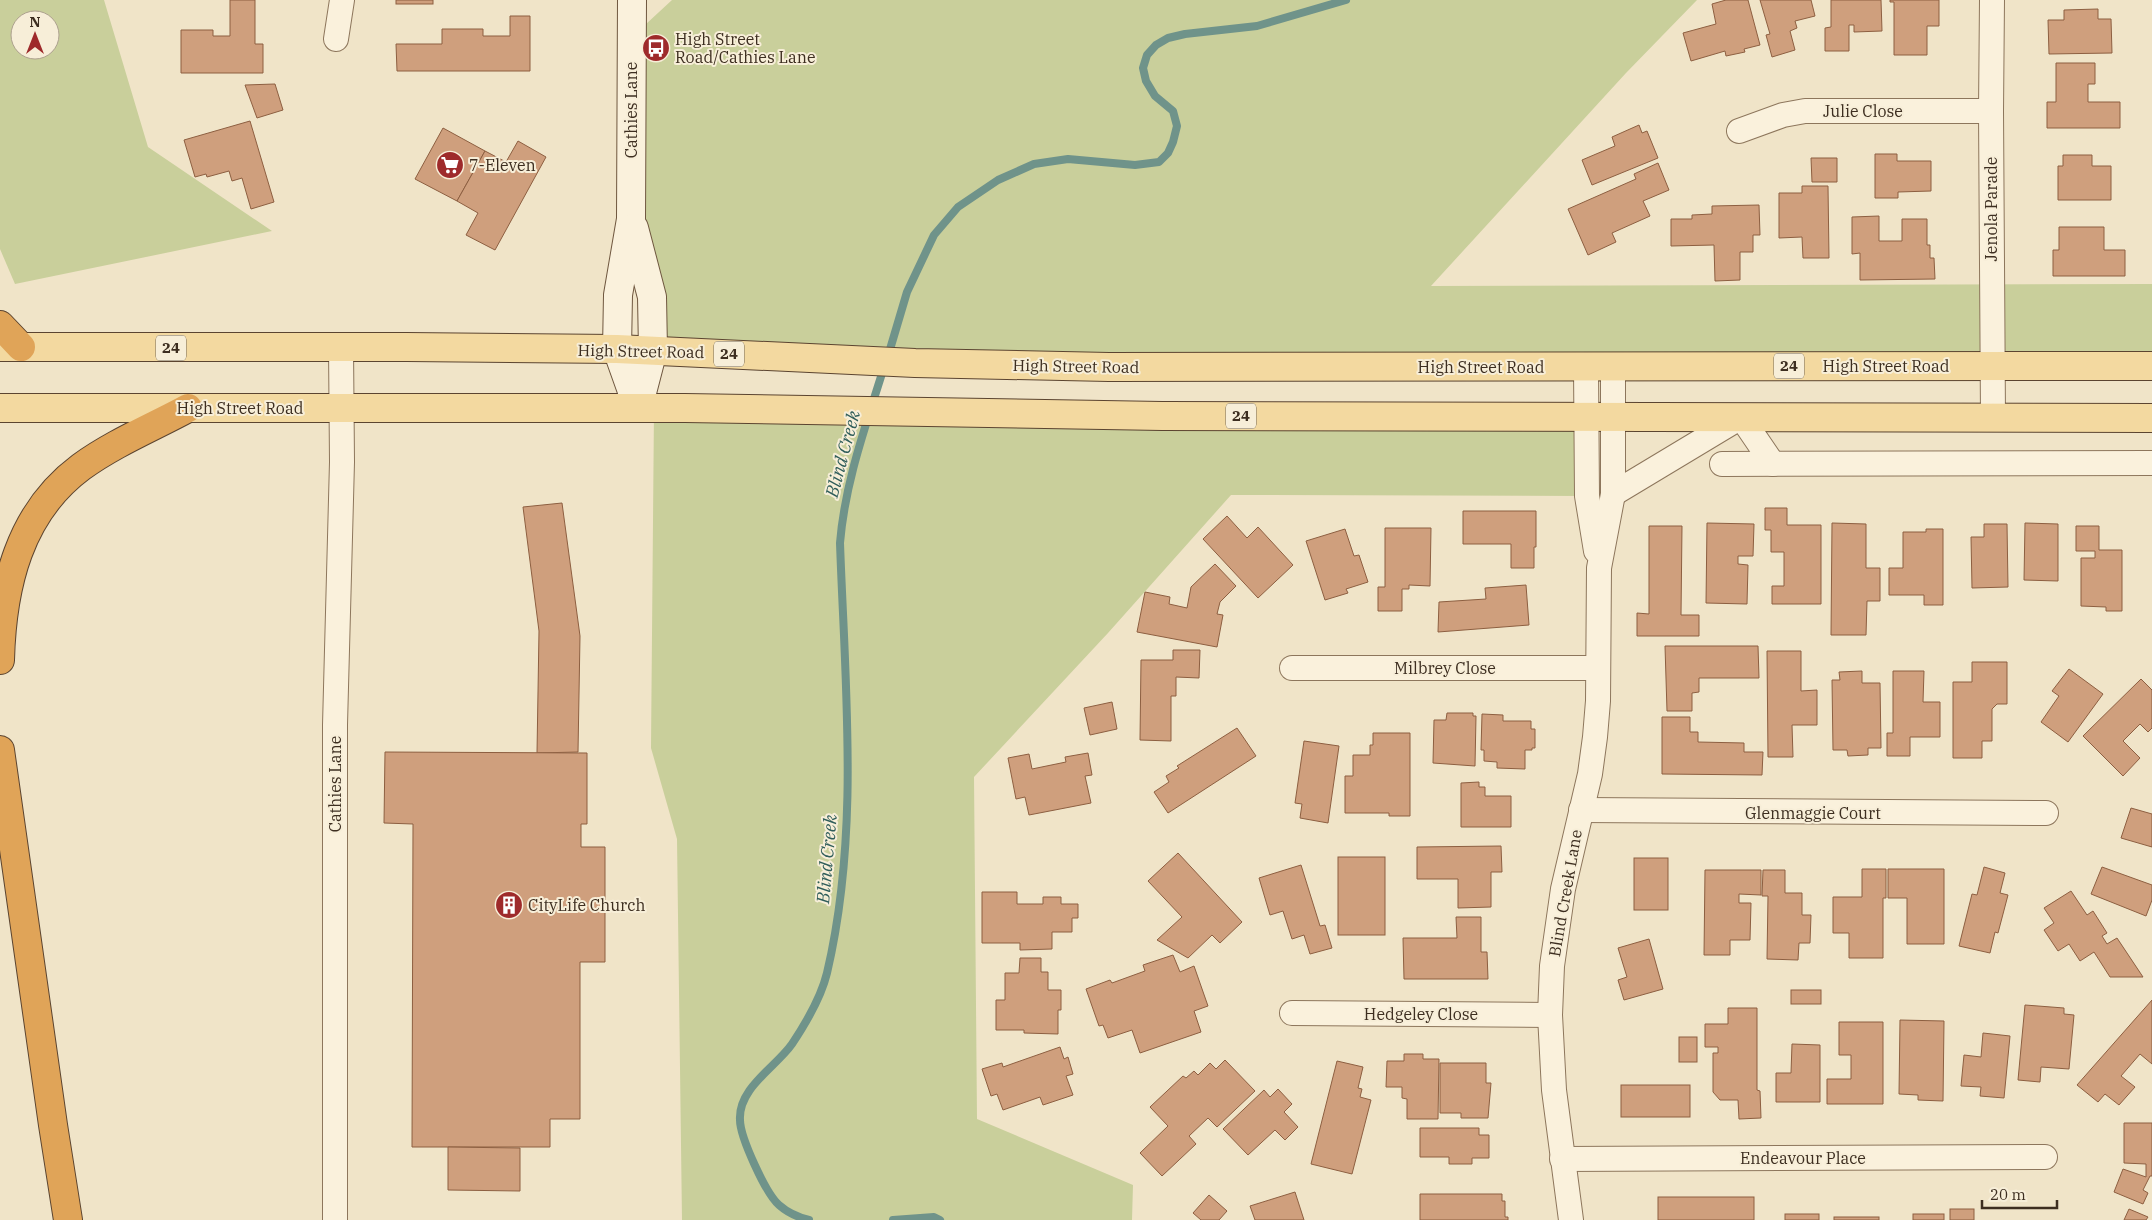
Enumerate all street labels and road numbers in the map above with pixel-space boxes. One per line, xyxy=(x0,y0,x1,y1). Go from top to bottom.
street label: Cathies Lane xyxy=(621,62,641,158)
street label: Julie Close xyxy=(1823,101,1903,121)
street label: Jenola Parade xyxy=(1981,157,2001,261)
road number: 24 xyxy=(156,336,186,360)
street label: High Street Road xyxy=(577,340,705,362)
road number: 24 xyxy=(714,342,744,366)
road number: 24 xyxy=(1774,354,1804,378)
street label: High Street Road xyxy=(1012,355,1140,377)
street label: High Street Road xyxy=(1823,356,1950,376)
street label: High Street Road xyxy=(1418,357,1545,377)
street label: High Street Road xyxy=(177,398,304,418)
road number: 24 xyxy=(1226,404,1256,428)
street label: Milbrey Close xyxy=(1394,658,1496,678)
street label: Cathies Lane xyxy=(325,736,345,832)
street label: Glenmaggie Court xyxy=(1745,803,1881,823)
street label: Blind Creek Lane xyxy=(1544,828,1586,958)
street label: Hedgeley Close xyxy=(1364,1004,1478,1024)
street label: Endeavour Place xyxy=(1740,1148,1866,1168)

